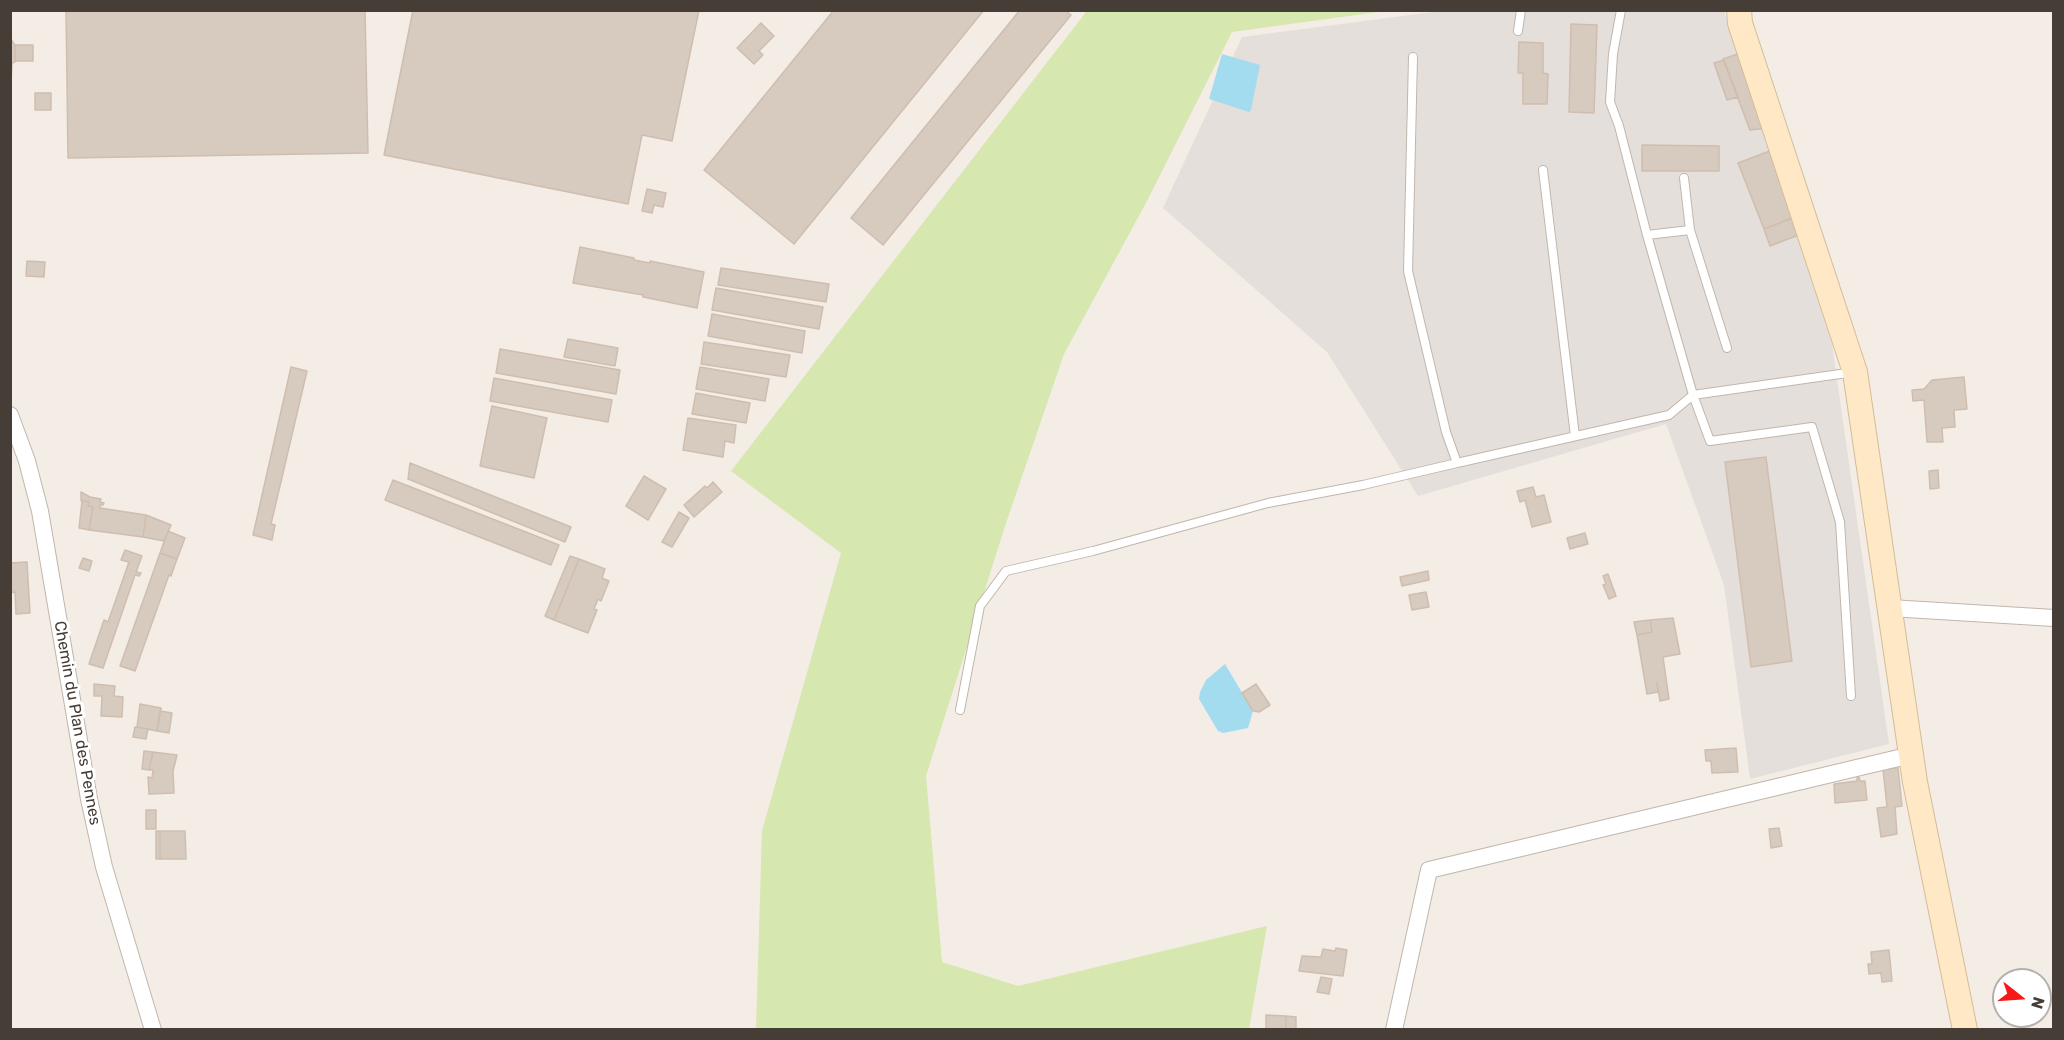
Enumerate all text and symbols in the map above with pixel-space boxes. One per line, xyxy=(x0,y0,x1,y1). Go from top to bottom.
street label: Chemin du Plan des Pennes xyxy=(50,619,104,827)
north arrow xyxy=(1992,968,2052,1028)
text: N xyxy=(2027,995,2049,1011)

